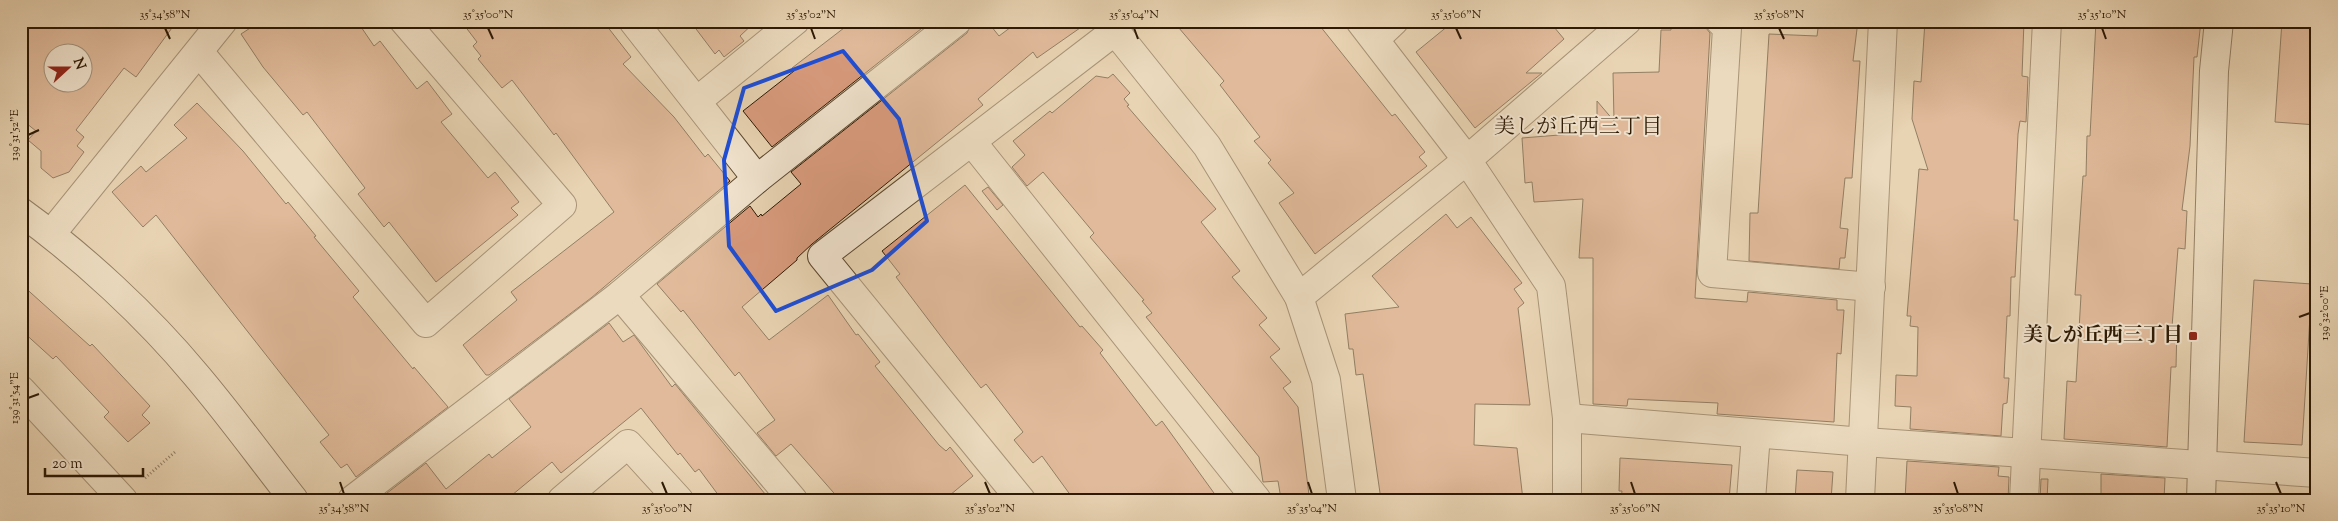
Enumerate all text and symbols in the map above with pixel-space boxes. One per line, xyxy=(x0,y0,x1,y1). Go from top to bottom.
text: 35°34'58"N xyxy=(140,6,191,24)
text: 35°35'00"N xyxy=(463,6,514,24)
text: 35°35'02"N xyxy=(786,6,836,24)
text: 35°35'04"N xyxy=(1109,6,1159,24)
text: 35°35'06"N xyxy=(1431,6,1482,24)
text: 35°35'08"N xyxy=(1754,6,1805,24)
text: 35°35'10"N xyxy=(2078,6,2127,24)
north arrow xyxy=(42,42,92,92)
text: N xyxy=(67,55,90,73)
text: 139°31'52"E xyxy=(6,109,24,161)
district label: 美しが丘西三丁目 xyxy=(1494,113,1662,143)
text: 139°32'00"E xyxy=(2316,285,2334,340)
place label: 美しが丘西三丁目 xyxy=(2023,322,2183,351)
marker: 美しが丘西三丁目 xyxy=(2187,330,2199,342)
text: 139°31'54"E xyxy=(6,371,24,424)
scale bar xyxy=(45,446,142,478)
text: 20 m xyxy=(52,454,83,475)
text: 35°34'58"N xyxy=(319,500,370,518)
text: 35°35'00"N xyxy=(642,500,693,518)
text: 35°35'02"N xyxy=(965,500,1015,518)
text: 35°35'04"N xyxy=(1287,500,1337,518)
text: 35°35'06"N xyxy=(1610,500,1661,518)
text: 35°35'08"N xyxy=(1933,500,1984,518)
text: 35°35'10"N xyxy=(2257,500,2306,518)

